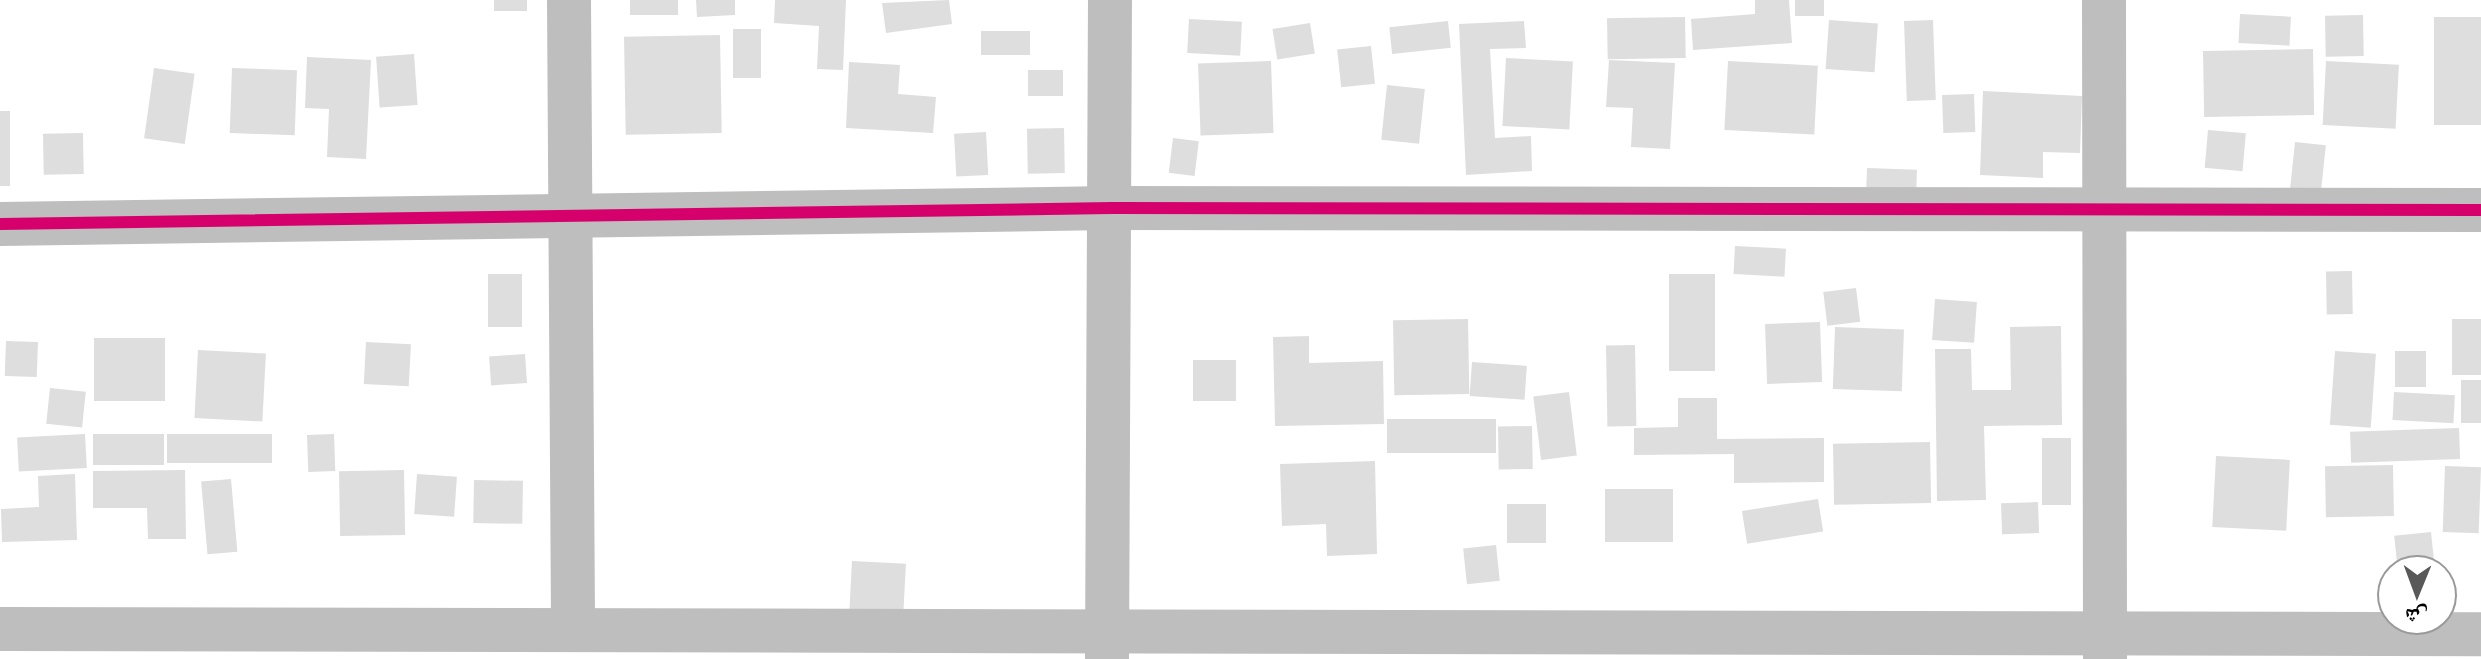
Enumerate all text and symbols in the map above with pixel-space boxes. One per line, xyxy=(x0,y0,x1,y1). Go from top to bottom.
north arrow xyxy=(2377,555,2457,635)
text: ش xyxy=(2405,603,2429,631)

